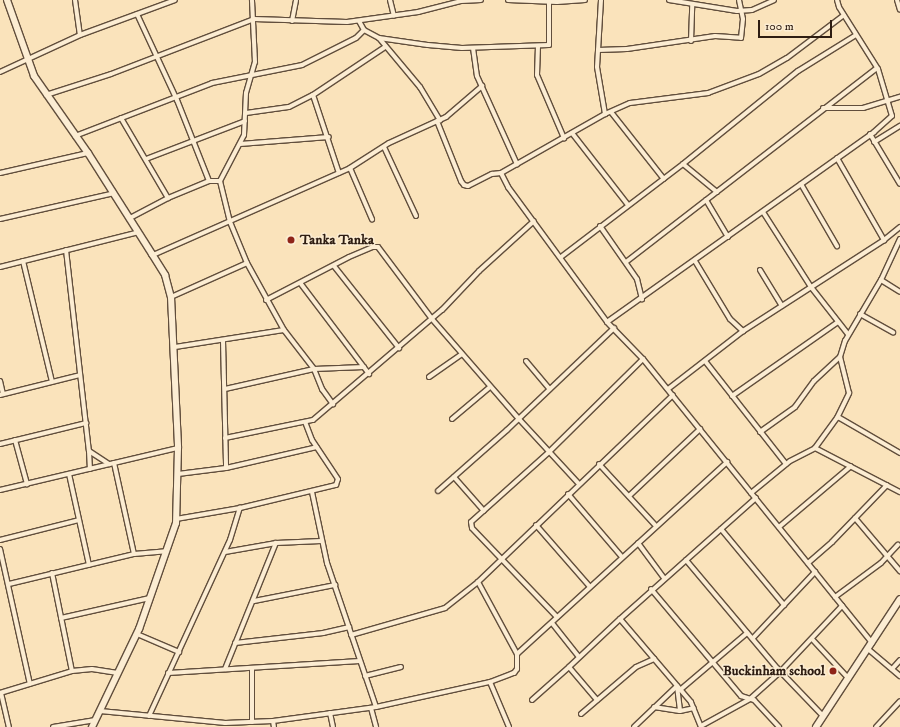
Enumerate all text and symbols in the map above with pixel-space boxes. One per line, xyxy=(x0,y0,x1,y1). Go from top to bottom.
scale bar xyxy=(760,12,834,38)
text: 100 m xyxy=(765,19,794,34)
place label: Tanka Tanka xyxy=(300,232,374,248)
marker: Tanka Tanka xyxy=(285,234,297,246)
place label: Buckinham school xyxy=(723,663,825,679)
marker: Buckinham school xyxy=(828,666,838,676)

